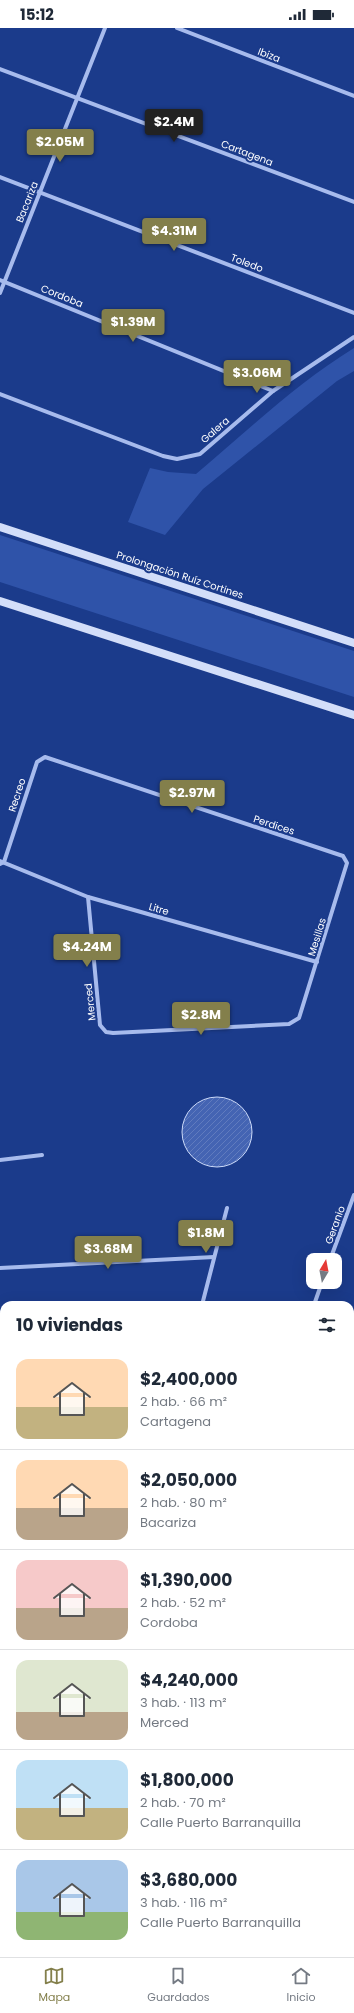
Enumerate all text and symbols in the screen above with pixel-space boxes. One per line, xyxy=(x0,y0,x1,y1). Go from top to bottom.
text: 15:12 xyxy=(20,4,54,25)
street label: Ibiza xyxy=(256,44,282,66)
pin: $2.4M xyxy=(146,109,202,143)
text: $2.4M xyxy=(154,112,194,131)
pin: $2.05M xyxy=(27,129,93,163)
text: $2.05M xyxy=(36,132,84,151)
street label: Cartagena xyxy=(219,136,275,170)
street label: Bacariza xyxy=(12,179,42,225)
pin: $4.31M xyxy=(141,218,207,252)
text: $4.31M xyxy=(151,221,197,240)
street label: Toledo xyxy=(229,250,265,276)
street label: Cordoba xyxy=(39,281,85,311)
pin: $1.39M xyxy=(100,309,166,343)
text: $1.39M xyxy=(111,312,155,331)
pin: $3.06M xyxy=(224,360,290,394)
text: $3.06M xyxy=(233,363,281,382)
street label: Galera xyxy=(197,413,233,447)
street label: Prolongación Ruíz Cortines xyxy=(115,547,245,603)
street label: Recreo xyxy=(5,776,29,814)
pin: $2.97M xyxy=(159,780,225,814)
text: $2.97M xyxy=(169,783,215,802)
street label: Perdices xyxy=(252,811,296,839)
street label: Litre xyxy=(147,899,171,919)
street label: Mesillas xyxy=(304,916,330,958)
pin: $4.24M xyxy=(54,934,120,968)
text: $4.24M xyxy=(62,937,112,956)
street label: Merced xyxy=(81,983,99,1021)
pin: $2.8M xyxy=(173,1002,229,1036)
text: $2.8M xyxy=(181,1005,221,1024)
street label: Geranio xyxy=(321,1204,349,1246)
pin: $1.8M xyxy=(178,1220,234,1254)
text: $1.8M xyxy=(187,1223,225,1242)
pin: $3.68M xyxy=(75,1236,141,1270)
text: $3.68M xyxy=(84,1239,132,1258)
north arrow xyxy=(306,1253,342,1289)
map controls xyxy=(306,1253,342,1289)
text: 10 viviendas xyxy=(16,1313,123,1337)
icon: filters xyxy=(316,1314,338,1336)
text: $2,400,000 xyxy=(140,1367,238,1391)
icon: home xyxy=(48,1375,96,1423)
text: 2 hab. · 66 m² xyxy=(140,1392,227,1411)
text: Cartagena xyxy=(140,1412,211,1431)
text: $2,050,000 xyxy=(140,1468,237,1492)
icon: home xyxy=(48,1476,96,1524)
text: 2 hab. · 80 m² xyxy=(140,1493,227,1512)
text: Bacariza xyxy=(140,1513,196,1532)
text: $1,390,000 xyxy=(140,1568,232,1592)
icon: home xyxy=(48,1576,96,1624)
text: 2 hab. · 52 m² xyxy=(140,1593,226,1612)
text: Cordoba xyxy=(140,1613,198,1632)
text: $4,240,000 xyxy=(140,1668,238,1692)
icon: home xyxy=(48,1676,96,1724)
text: 3 hab. · 113 m² xyxy=(140,1693,227,1712)
text: Merced xyxy=(140,1713,189,1732)
text: $1,800,000 xyxy=(140,1768,234,1792)
icon: home xyxy=(48,1776,96,1824)
text: 2 hab. · 70 m² xyxy=(140,1793,226,1812)
text: Calle Puerto Barranquilla xyxy=(140,1813,301,1832)
text: $3,680,000 xyxy=(140,1868,237,1892)
icon: home xyxy=(48,1876,96,1924)
text: 3 hab. · 116 m² xyxy=(140,1893,227,1912)
text: Calle Puerto Barranquilla xyxy=(140,1913,301,1932)
tab: Mapa xyxy=(39,1965,70,2006)
tab: Guardados xyxy=(147,1965,210,2006)
tab: Inicio xyxy=(287,1965,315,2006)

